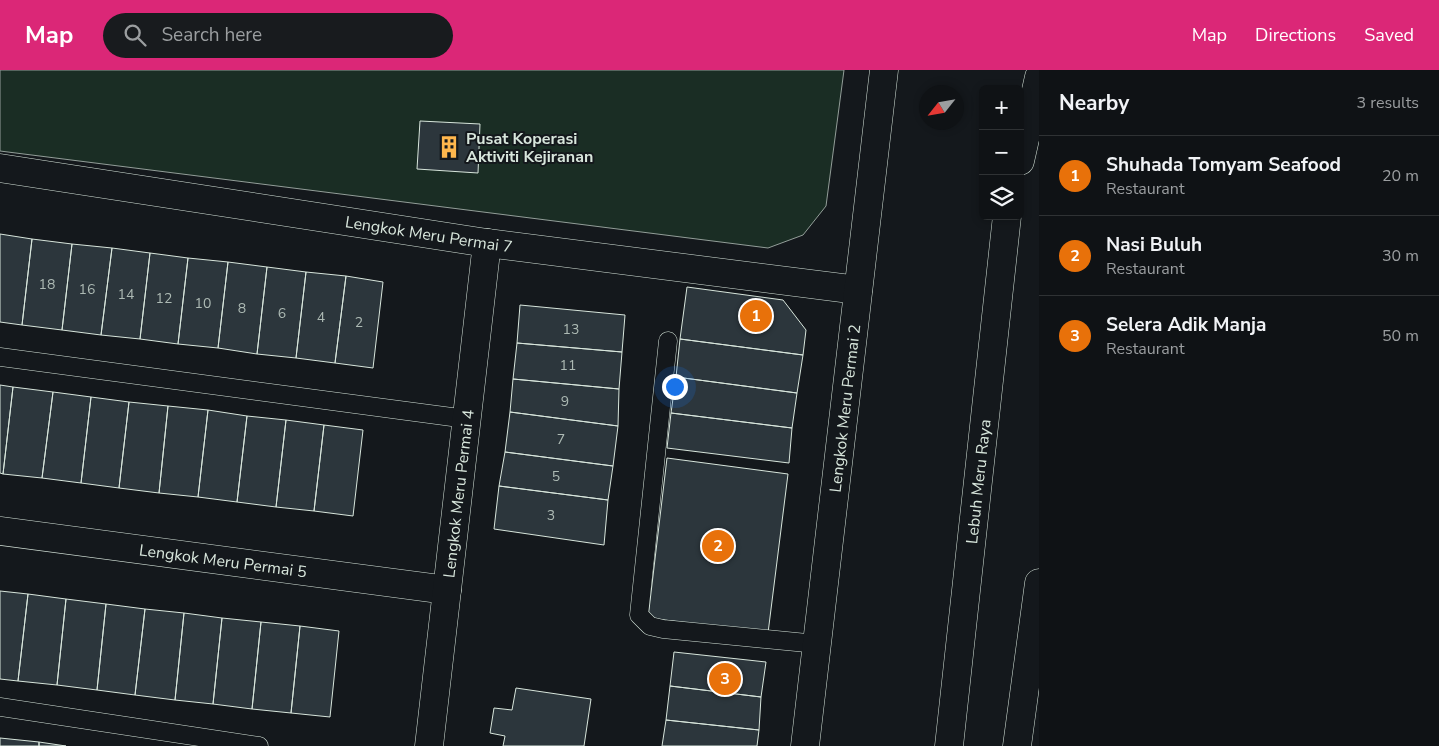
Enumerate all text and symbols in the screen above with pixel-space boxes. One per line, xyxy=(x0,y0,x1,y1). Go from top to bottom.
search box xyxy=(103,13,453,58)
text: Map xyxy=(25,19,73,51)
icon: search xyxy=(121,21,149,49)
text: Search here xyxy=(161,22,262,48)
text: Map xyxy=(1192,23,1227,47)
text: Directions xyxy=(1255,23,1336,47)
text: Saved xyxy=(1364,23,1414,47)
north arrow xyxy=(919,85,964,130)
map controls xyxy=(979,85,1024,220)
button: + xyxy=(979,85,1024,130)
text: Nearby xyxy=(1059,89,1129,117)
text: 3 results xyxy=(1357,92,1419,114)
place label: Pusat Koperasi Aktiviti Kejiranan xyxy=(466,128,593,168)
button: − xyxy=(979,130,1024,175)
building icon: Pusat Koperasi Aktiviti Kejiranan xyxy=(436,134,462,160)
text: Shuhada Tomyam Seafood xyxy=(1106,152,1341,178)
text: 1 xyxy=(1070,165,1080,187)
text: 20 m xyxy=(1382,165,1419,187)
button: layers xyxy=(979,175,1024,220)
text: Restaurant xyxy=(1106,178,1185,200)
street label: Lengkok Meru Permai 7 xyxy=(344,211,514,258)
text: Nasi Buluh xyxy=(1106,232,1202,258)
text: 2 xyxy=(1070,245,1080,267)
text: 30 m xyxy=(1382,245,1419,267)
text: Restaurant xyxy=(1106,258,1185,280)
house number: 18 xyxy=(39,275,55,294)
house number: 16 xyxy=(79,280,95,299)
house number: 14 xyxy=(118,285,134,304)
house number: 12 xyxy=(156,289,172,308)
house number: 10 xyxy=(195,294,211,313)
pin: 1 xyxy=(740,297,772,335)
house number: 8 xyxy=(238,299,246,318)
house number: 6 xyxy=(278,304,286,323)
house number: 4 xyxy=(317,308,325,327)
text: Selera Adik Manja xyxy=(1106,312,1266,338)
house number: 2 xyxy=(355,313,363,332)
house number: 13 xyxy=(563,320,579,339)
street label: Lengkok Meru Permai 2 xyxy=(825,323,866,494)
text: 3 xyxy=(1070,325,1080,347)
text: 50 m xyxy=(1382,325,1419,347)
text: Restaurant xyxy=(1106,338,1185,360)
house number: 11 xyxy=(560,356,576,375)
your location xyxy=(662,374,688,400)
house number: 9 xyxy=(561,392,569,411)
street label: Lengkok Meru Permai 4 xyxy=(438,408,480,579)
street label: Lebuh Meru Raya xyxy=(961,418,997,545)
house number: 7 xyxy=(557,430,565,449)
house number: 5 xyxy=(552,467,560,486)
house number: 3 xyxy=(547,506,555,525)
pin: 2 xyxy=(702,527,734,565)
street label: Lengkok Meru Permai 5 xyxy=(138,539,308,583)
pin: 3 xyxy=(709,660,741,698)

